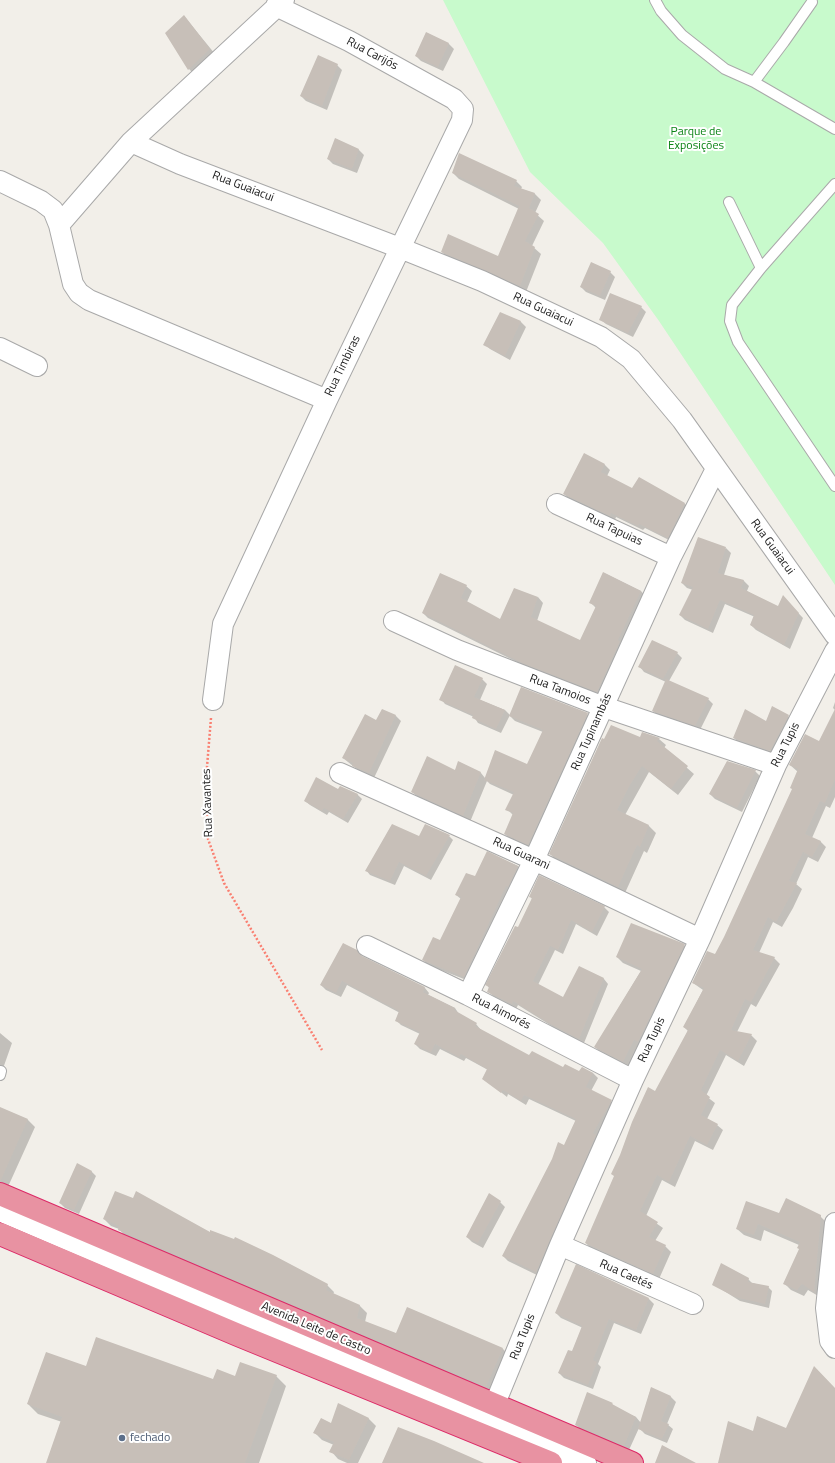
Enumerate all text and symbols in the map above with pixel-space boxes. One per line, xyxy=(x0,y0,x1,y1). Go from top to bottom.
street label: Rua Carijós xyxy=(344,34,400,74)
park label: Parque de Exposições xyxy=(668,125,724,153)
street label: Rua Guaiacui xyxy=(210,169,276,205)
street label: Rua Guaiacui xyxy=(510,290,576,330)
street label: Rua Timbiras xyxy=(322,333,364,399)
street label: Rua Tapuias xyxy=(584,511,644,549)
street label: Rua Guaiacui xyxy=(747,516,797,578)
street label: Rua Tamoios xyxy=(527,672,593,708)
street label: Rua Tupinambás xyxy=(568,691,616,773)
street label: Rua Tupis xyxy=(769,720,803,770)
street label: Rua Xavantes xyxy=(200,768,216,838)
street label: Rua Guarani xyxy=(490,835,552,873)
street label: Rua Aimorés xyxy=(469,991,533,1033)
street label: Rua Tupis xyxy=(635,1015,669,1065)
street label: Rua Caetés xyxy=(597,1257,655,1293)
street label: Avenida Leite de Castro xyxy=(259,1299,373,1359)
street label: Rua Tupis xyxy=(507,1312,539,1362)
place label: fechado xyxy=(130,1431,170,1445)
marker: fechado xyxy=(117,1433,127,1443)

